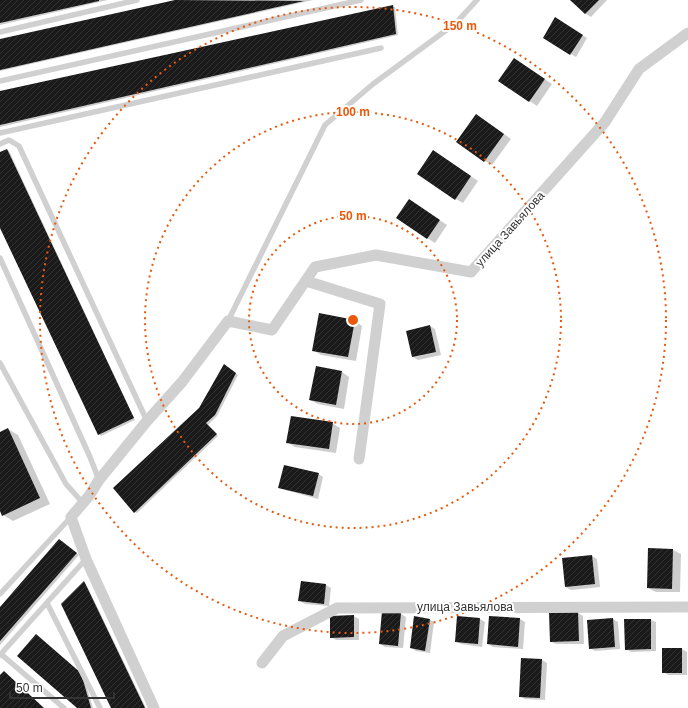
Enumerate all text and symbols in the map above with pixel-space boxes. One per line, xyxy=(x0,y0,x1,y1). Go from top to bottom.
text: 150 m xyxy=(443,19,477,33)
text: 100 m xyxy=(336,105,370,119)
street label: улица Завьялова xyxy=(473,188,548,269)
text: 50 m xyxy=(339,209,367,223)
centre of rings xyxy=(346,313,360,327)
street label: улица Завьялова xyxy=(417,600,513,614)
scale bar xyxy=(10,674,114,700)
text: 50 m xyxy=(16,681,43,695)

